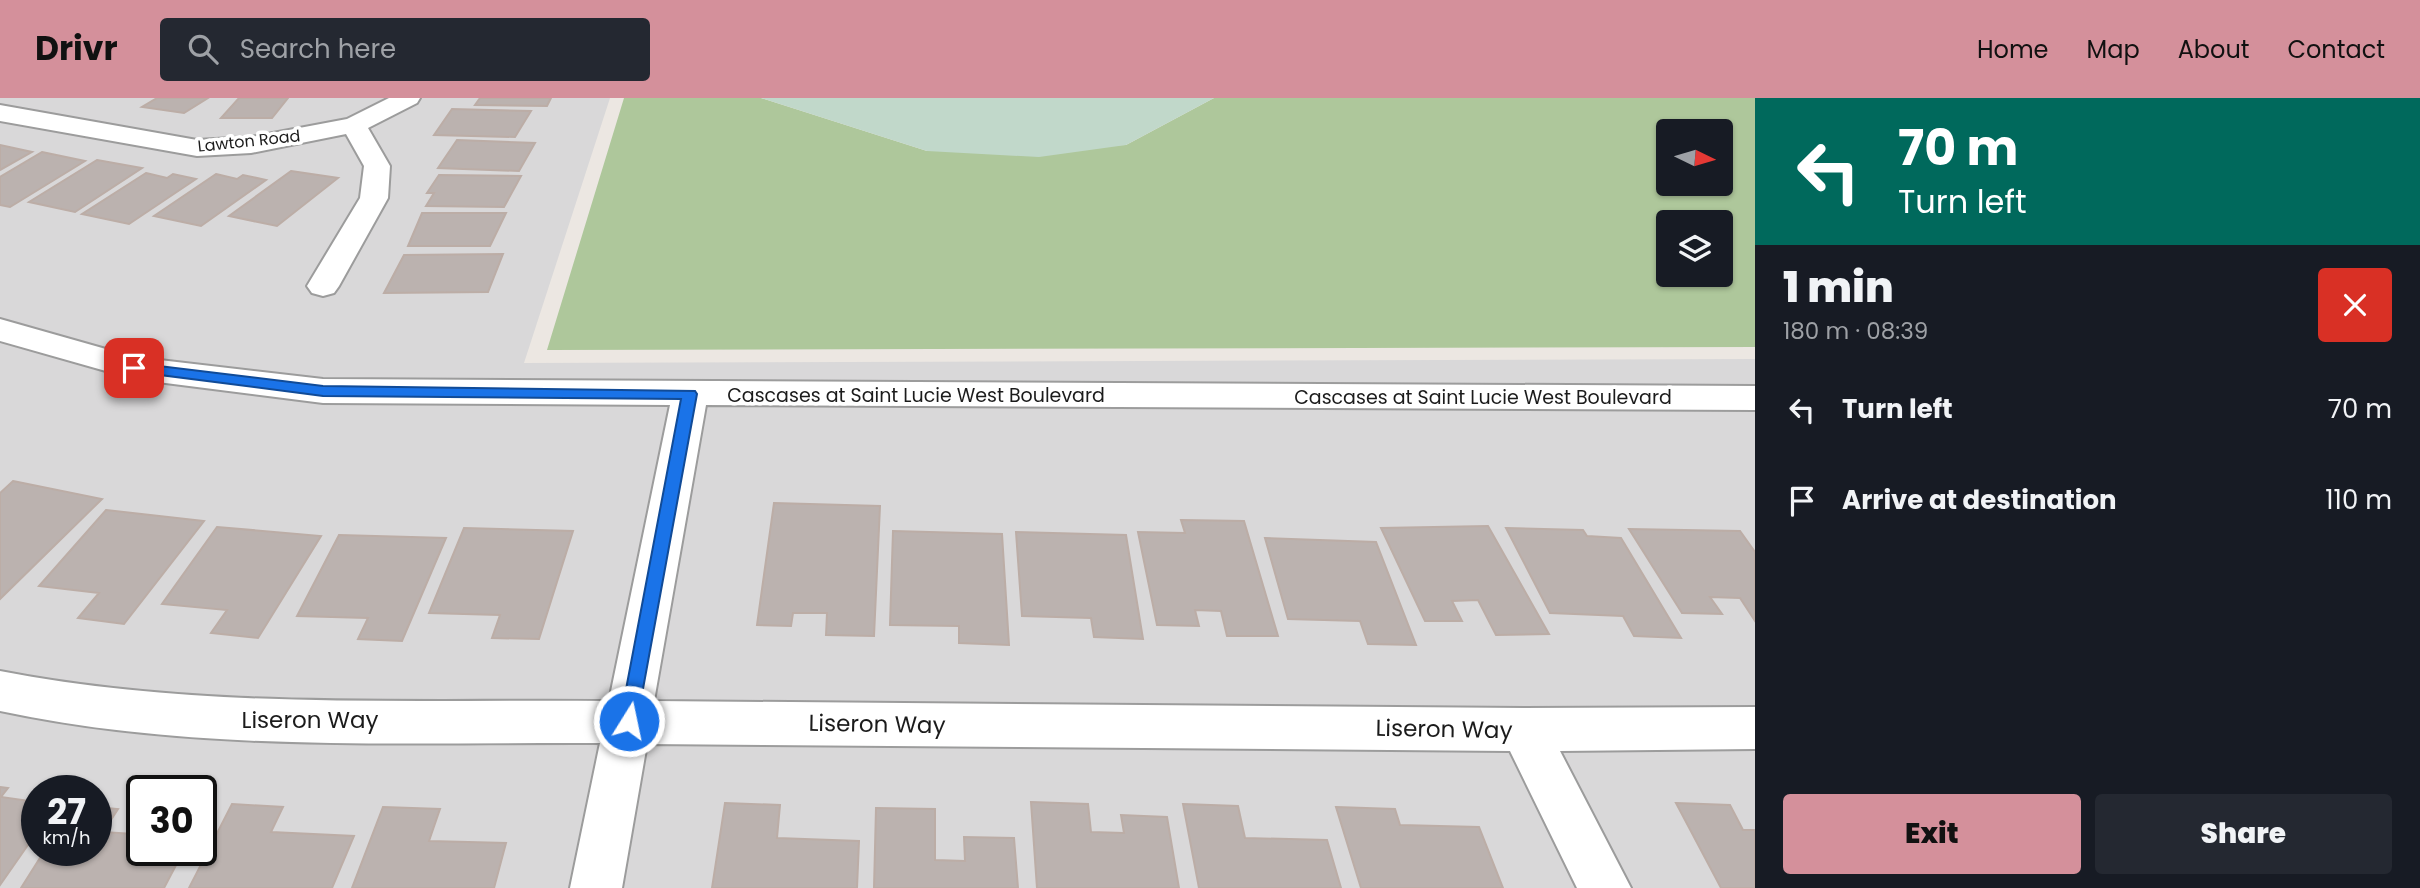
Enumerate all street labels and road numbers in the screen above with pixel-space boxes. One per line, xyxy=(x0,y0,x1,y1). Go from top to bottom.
street label: Lawton Road xyxy=(197,124,301,158)
street label: Cascases at Saint Lucie West Boulevard xyxy=(727,382,1105,409)
street label: Cascases at Saint Lucie West Boulevard xyxy=(1294,384,1672,411)
street label: Liseron Way xyxy=(242,704,379,736)
street label: Liseron Way xyxy=(808,707,946,741)
street label: Liseron Way xyxy=(1375,712,1513,746)

